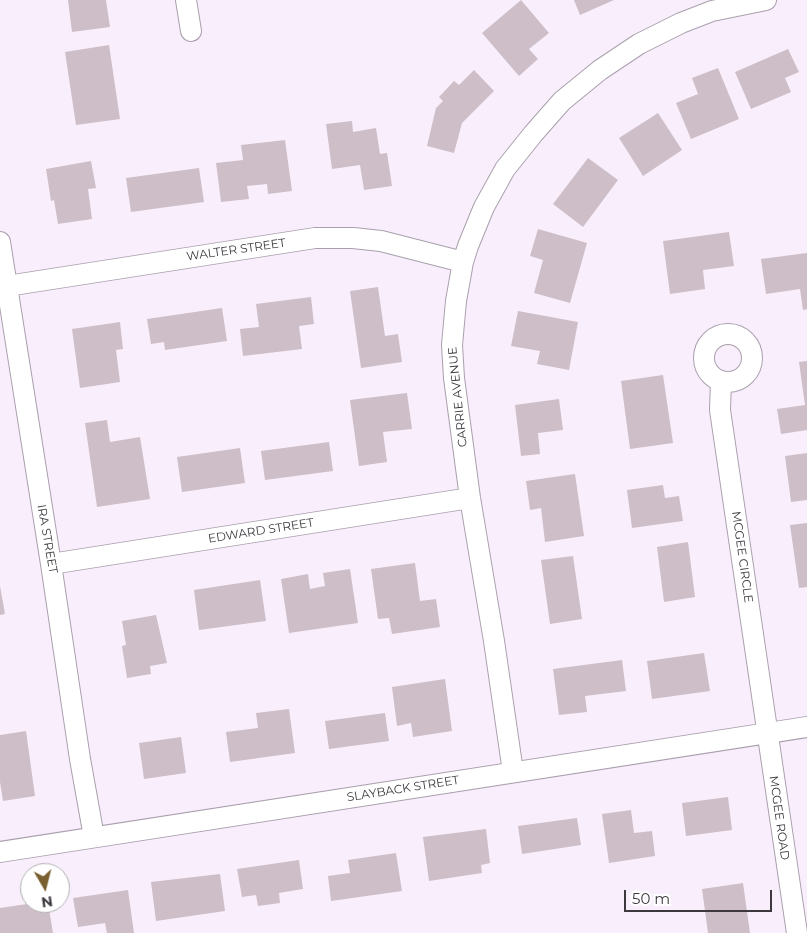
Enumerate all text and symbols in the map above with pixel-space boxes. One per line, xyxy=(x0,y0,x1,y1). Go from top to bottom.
street label: WALTER STREET xyxy=(185,236,287,264)
street label: CARRIE AVENUE xyxy=(446,346,470,448)
street label: IRA STREET xyxy=(34,503,60,575)
street label: MCGEE CIRCLE xyxy=(728,510,756,604)
street label: EDWARD STREET xyxy=(207,516,315,546)
street label: SLAYBACK STREET xyxy=(346,773,460,805)
street label: MCGEE ROAD xyxy=(766,775,792,861)
north arrow xyxy=(20,863,70,913)
scale bar xyxy=(627,880,774,912)
text: 50 m xyxy=(632,889,670,908)
text: N xyxy=(40,892,54,912)

